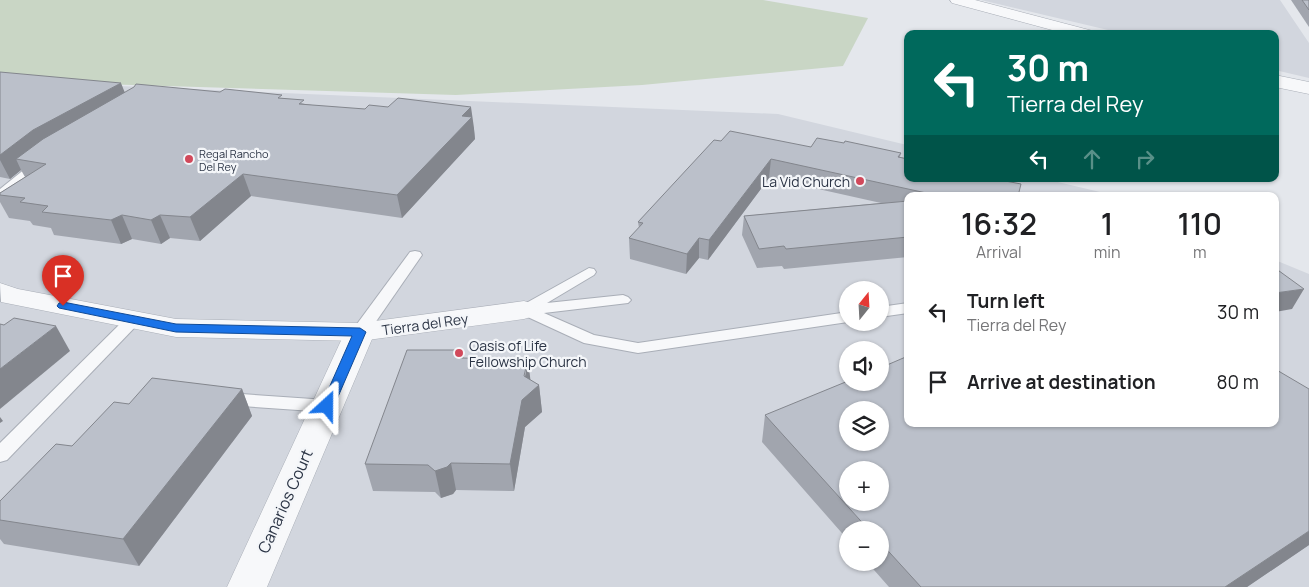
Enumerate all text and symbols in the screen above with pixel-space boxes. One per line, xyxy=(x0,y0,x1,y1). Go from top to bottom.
text: 30 m xyxy=(1007,44,1089,92)
icon: left xyxy=(924,50,989,115)
text: Tierra del Rey xyxy=(1007,89,1144,119)
icon: left xyxy=(1025,145,1053,173)
icon: ahead xyxy=(1078,145,1106,173)
icon: right xyxy=(1131,145,1159,173)
place label: Regal Rancho Del Rey xyxy=(199,146,269,174)
marker: Regal Rancho Del Rey xyxy=(183,153,195,165)
place label: La Vid Church xyxy=(762,172,850,191)
marker: La Vid Church xyxy=(854,175,866,187)
text: 16:32 xyxy=(961,203,1037,244)
text: 1 xyxy=(1101,203,1113,244)
text: 110 xyxy=(1177,203,1222,244)
text: Arrival xyxy=(976,241,1022,263)
text: min xyxy=(1094,241,1121,263)
text: m xyxy=(1193,241,1207,263)
pin xyxy=(42,255,84,306)
icon: arrive xyxy=(49,262,77,290)
north arrow xyxy=(839,281,889,331)
map controls xyxy=(839,281,889,571)
text: Turn left xyxy=(967,288,1045,314)
icon: left xyxy=(924,298,952,326)
text: 30 m xyxy=(1217,299,1259,325)
street label: Tierra del Rey xyxy=(381,308,470,339)
text: Tierra del Rey xyxy=(967,314,1066,336)
place label: Oasis of Life Fellowship Church xyxy=(469,336,587,371)
button: sound xyxy=(839,341,889,391)
marker: Oasis of Life Fellowship Church xyxy=(453,347,465,359)
icon: arrive xyxy=(924,368,952,396)
text: Arrive at destination xyxy=(967,369,1156,395)
text: 80 m xyxy=(1216,369,1259,395)
position arrow xyxy=(300,379,352,431)
button: layers xyxy=(839,401,889,451)
street label: Canarios Court xyxy=(252,445,318,557)
button: + xyxy=(839,461,889,511)
button: − xyxy=(839,521,889,571)

